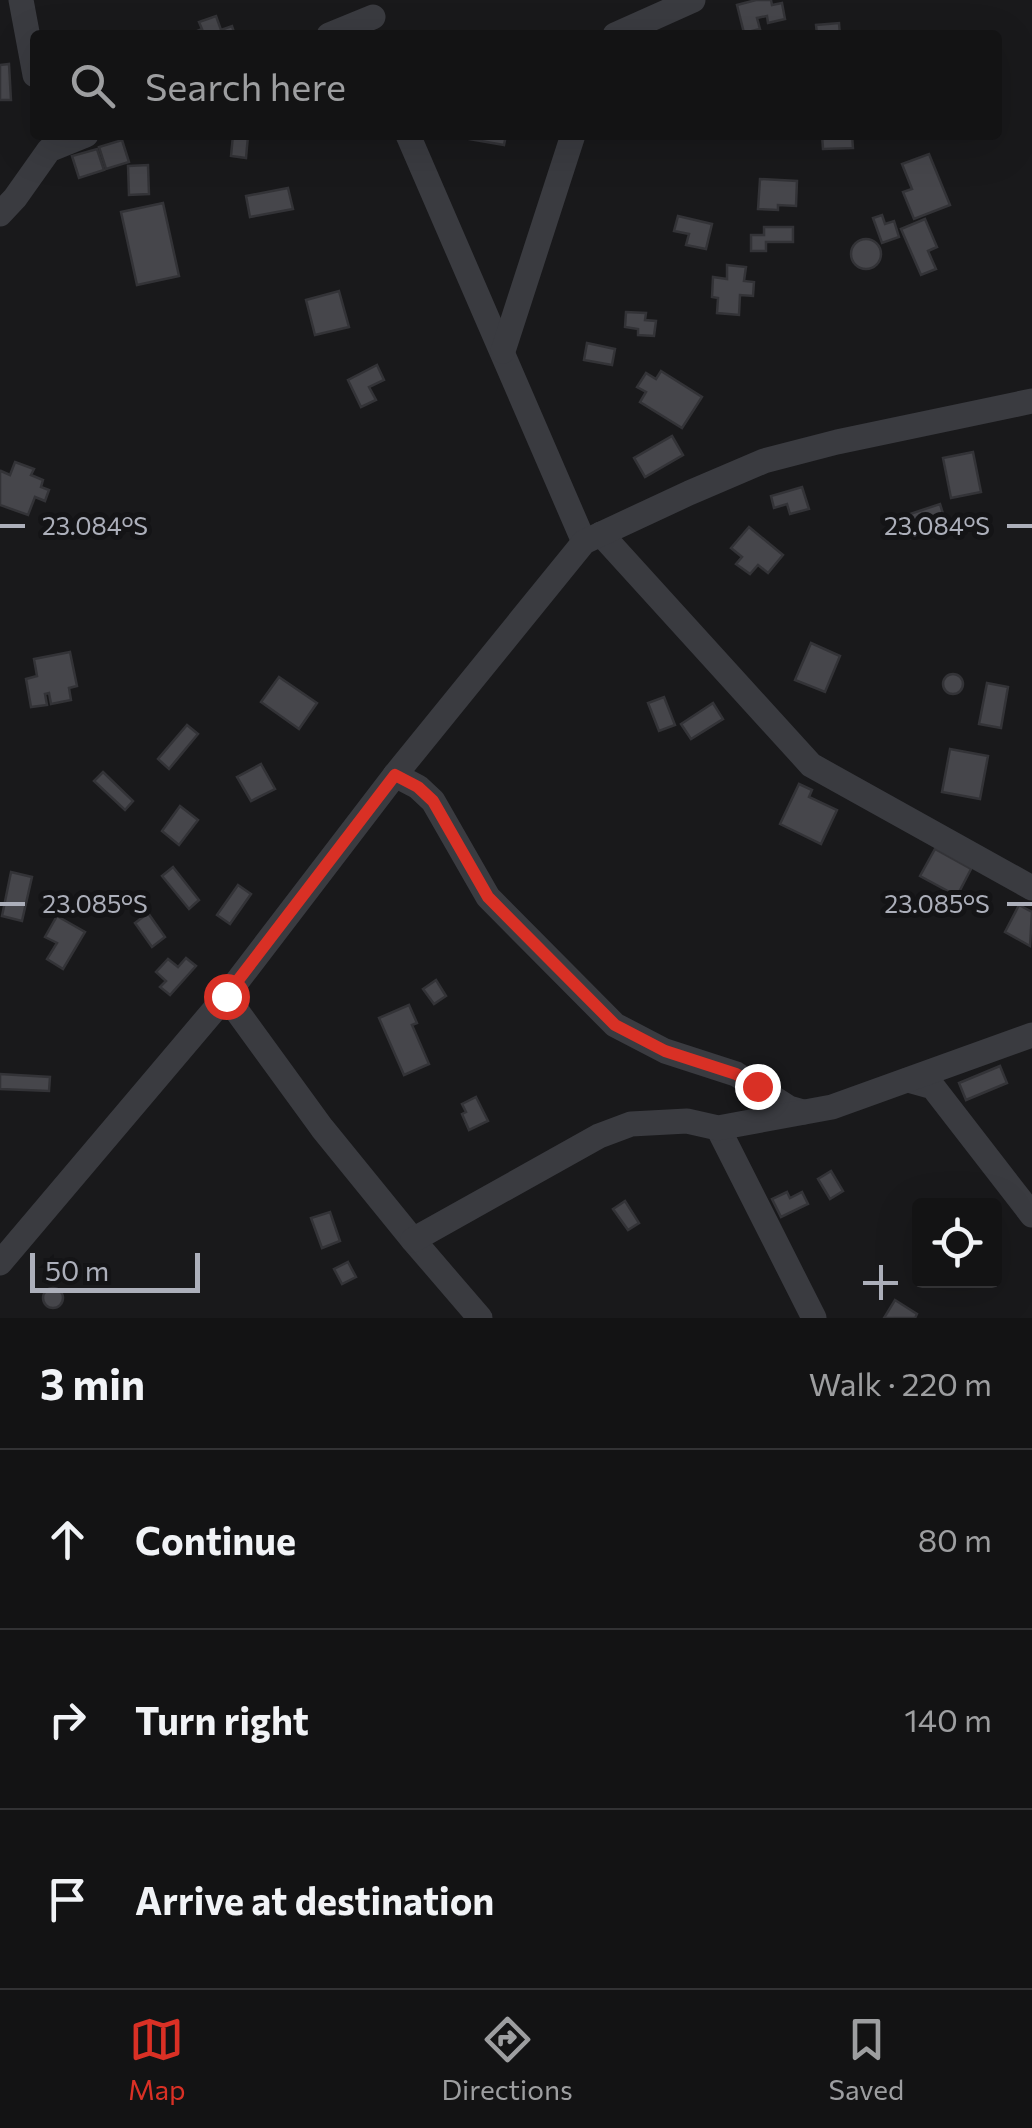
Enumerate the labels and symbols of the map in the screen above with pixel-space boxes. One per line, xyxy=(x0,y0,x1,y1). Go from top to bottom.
text: 23.084°S xyxy=(42,510,148,540)
text: 23.084°S xyxy=(884,510,990,540)
text: 23.085°S xyxy=(42,888,148,918)
text: 23.085°S xyxy=(884,888,990,918)
route start xyxy=(204,974,250,1020)
route end xyxy=(735,1064,781,1110)
scale bar xyxy=(30,1248,200,1292)

